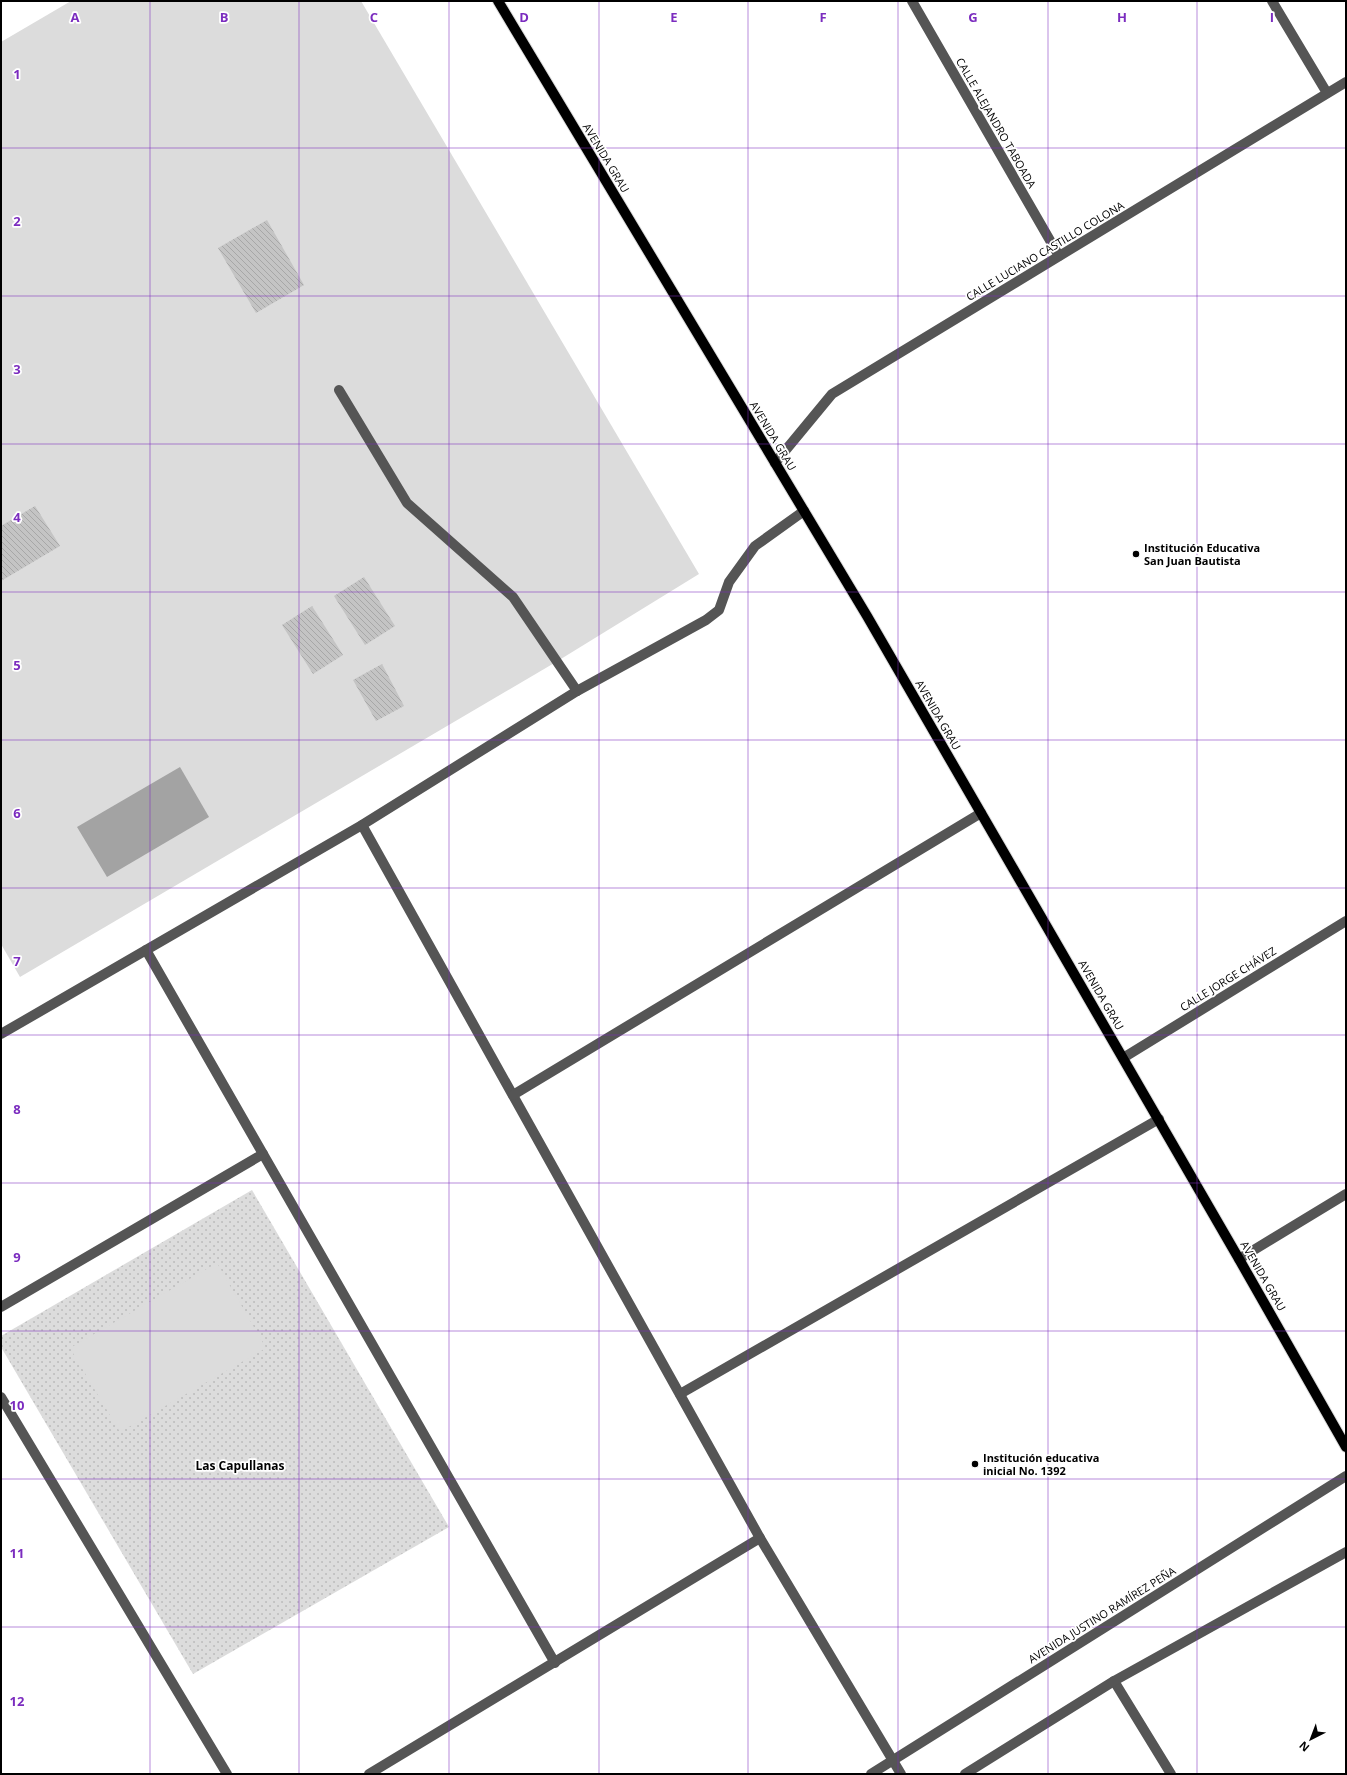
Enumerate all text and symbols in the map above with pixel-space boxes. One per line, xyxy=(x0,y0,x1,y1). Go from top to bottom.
text: A xyxy=(71,8,80,26)
text: B xyxy=(220,8,229,26)
text: C xyxy=(370,8,378,26)
text: D xyxy=(519,8,529,26)
text: E xyxy=(670,8,678,26)
text: F xyxy=(819,8,827,26)
text: G xyxy=(968,8,978,26)
text: H xyxy=(1117,8,1127,26)
text: I xyxy=(1270,8,1274,26)
street label: CALLE ALEJANDRO TABOADA xyxy=(953,55,1040,191)
text: 1 xyxy=(13,65,21,83)
street label: AVENIDA GRAU xyxy=(580,120,633,195)
street label: CALLE LUCIANO CASTILLO COLONA xyxy=(963,197,1127,304)
text: 2 xyxy=(13,212,21,230)
text: 3 xyxy=(13,360,21,378)
street label: AVENIDA GRAU xyxy=(747,398,800,473)
text: 4 xyxy=(13,508,21,526)
place label: Institución Educativa San Juan Bautista xyxy=(1144,540,1260,568)
marker: Institución Educativa San Juan Bautista xyxy=(1131,549,1141,559)
text: 5 xyxy=(13,656,21,674)
street label: AVENIDA GRAU xyxy=(912,677,965,753)
text: 6 xyxy=(13,804,21,822)
street label: CALLE JORGE CHÁVEZ xyxy=(1177,943,1279,1014)
text: 7 xyxy=(13,952,21,970)
street label: AVENIDA GRAU xyxy=(1075,957,1128,1033)
text: 8 xyxy=(13,1100,21,1118)
street label: AVENIDA GRAU xyxy=(1237,1238,1290,1314)
text: 9 xyxy=(13,1248,21,1266)
text: 10 xyxy=(10,1396,24,1414)
place label: Institución educativa inicial No. 1392 xyxy=(983,1450,1099,1478)
district label: Las Capullanas xyxy=(195,1457,285,1474)
marker: Institución educativa inicial No. 1392 xyxy=(970,1459,980,1469)
text: 11 xyxy=(10,1544,24,1562)
street label: AVENIDA JUSTINO RAMÍREZ PEÑA xyxy=(1025,1563,1178,1666)
text: 12 xyxy=(10,1692,25,1710)
north arrow xyxy=(1291,1719,1331,1759)
text: N xyxy=(1296,1738,1312,1755)

